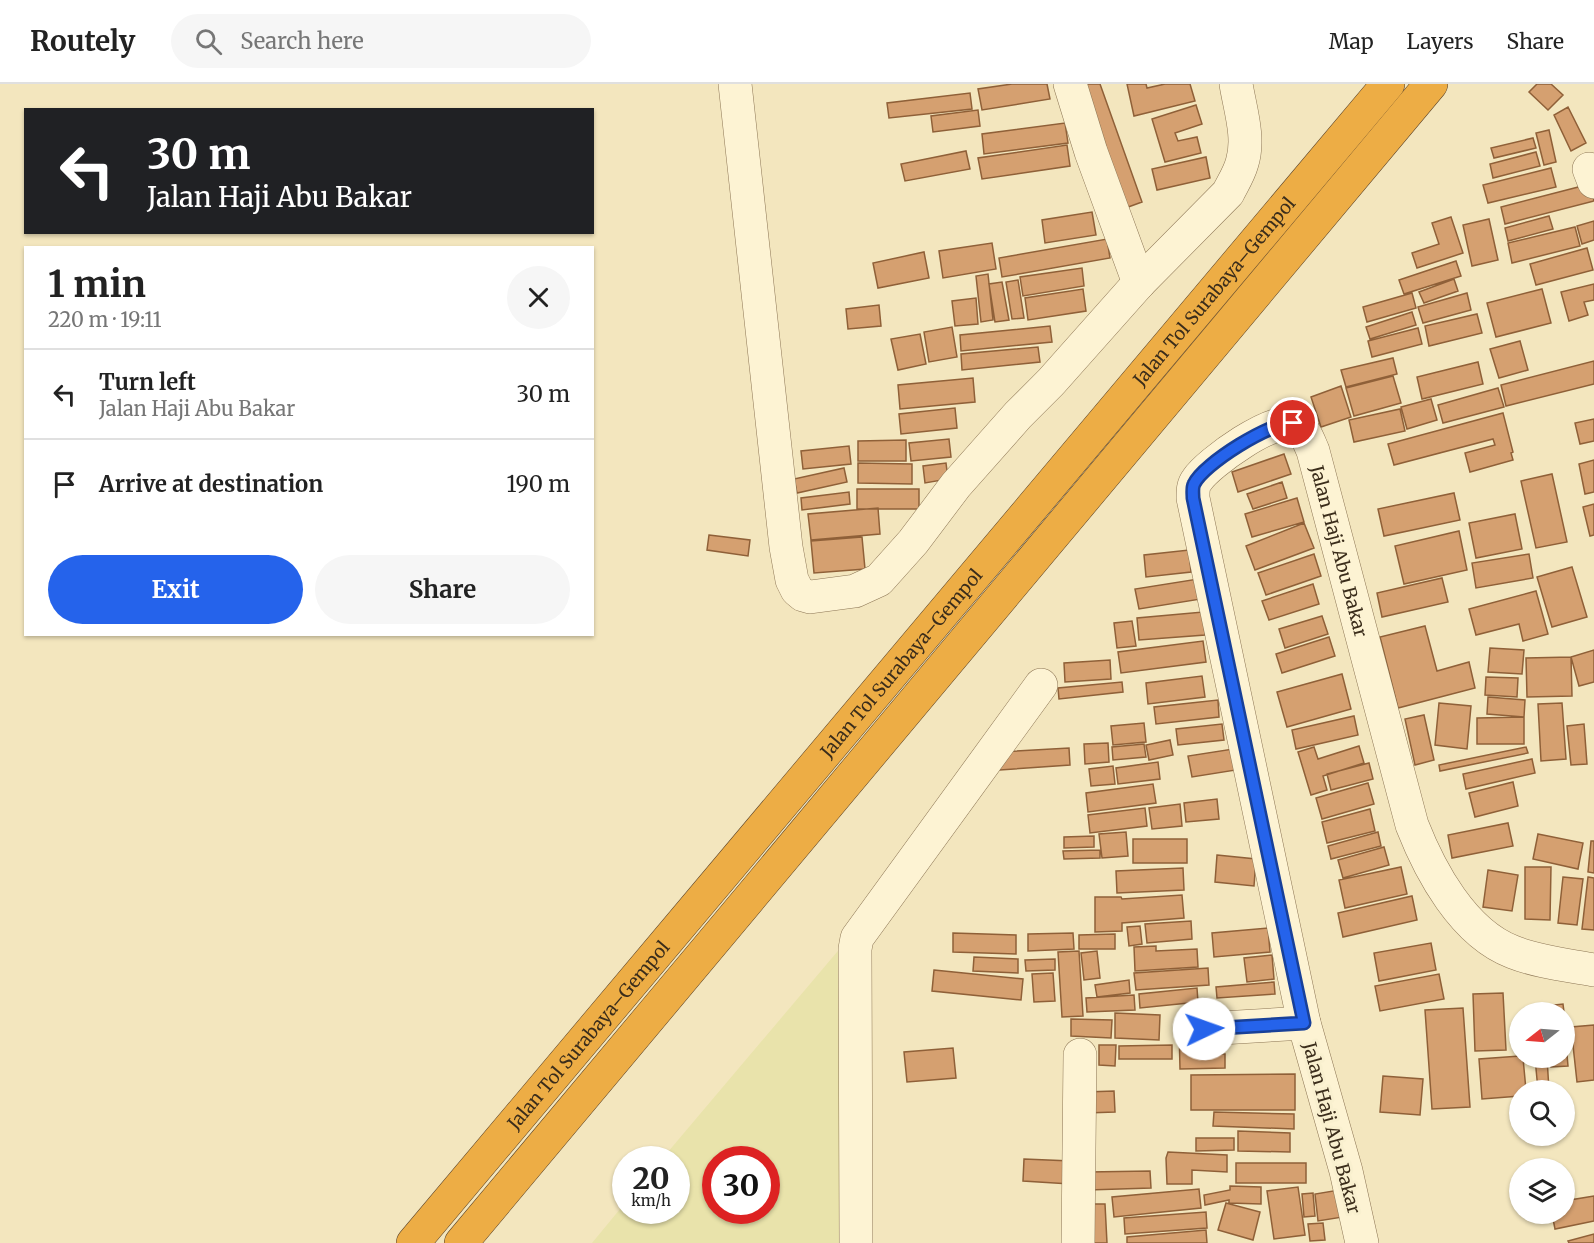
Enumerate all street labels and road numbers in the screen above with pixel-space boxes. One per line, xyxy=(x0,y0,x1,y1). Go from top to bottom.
street label: Jalan Tol Surabaya–Gempol xyxy=(1127,192,1300,391)
street label: Jalan Haji Abu Bakar xyxy=(1306,462,1373,640)
street label: Jalan Tol Surabaya–Gempol xyxy=(814,564,987,763)
street label: Jalan Tol Surabaya–Gempol xyxy=(502,935,674,1135)
street label: Jalan Haji Abu Bakar xyxy=(1298,1039,1366,1216)

